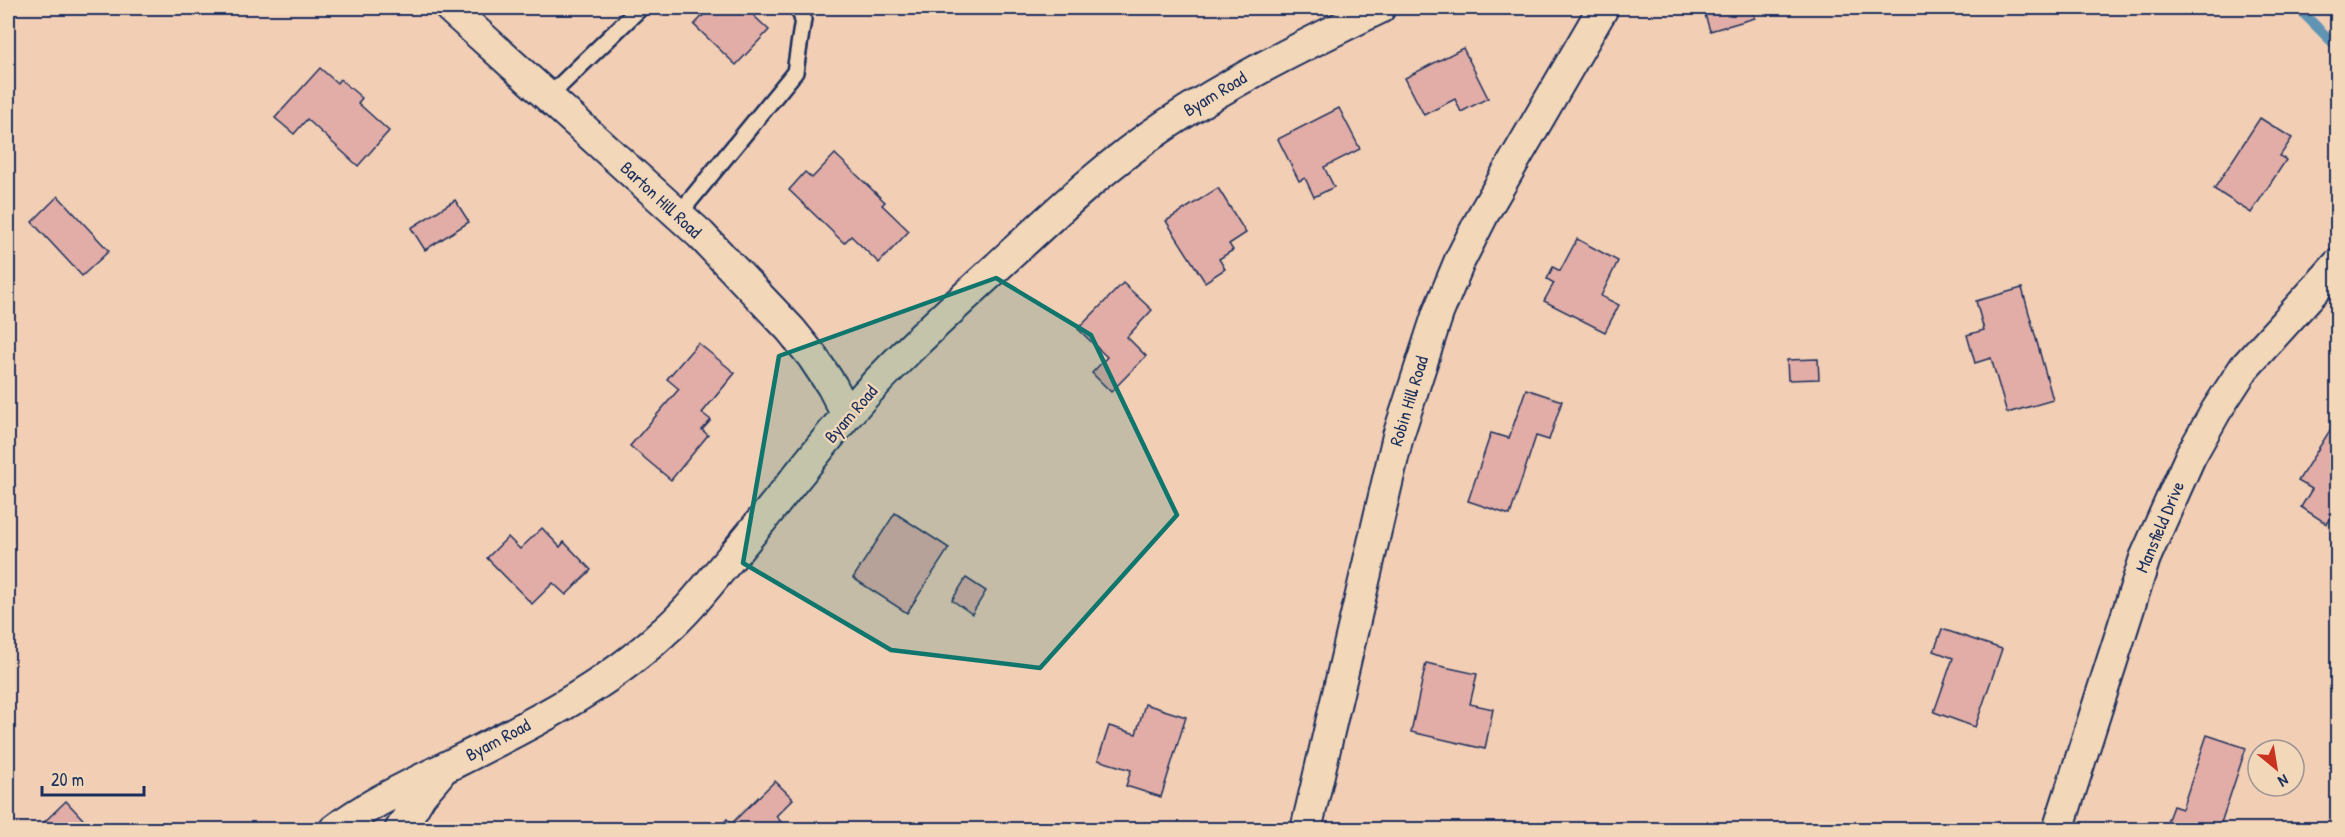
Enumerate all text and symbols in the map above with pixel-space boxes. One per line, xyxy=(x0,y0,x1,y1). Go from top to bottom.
street label: Byam Road xyxy=(1178,65,1251,122)
street label: Barton Hill Road xyxy=(615,155,707,244)
street label: Robin Hill Road xyxy=(1383,353,1434,449)
street label: Byam Road xyxy=(818,379,883,448)
street label: Mansfield Drive xyxy=(2129,477,2190,576)
street label: Byam Road xyxy=(461,712,534,767)
north arrow xyxy=(2246,738,2306,798)
scale bar xyxy=(42,759,144,797)
text: 20 m xyxy=(51,767,84,792)
text: N xyxy=(2274,769,2293,793)

